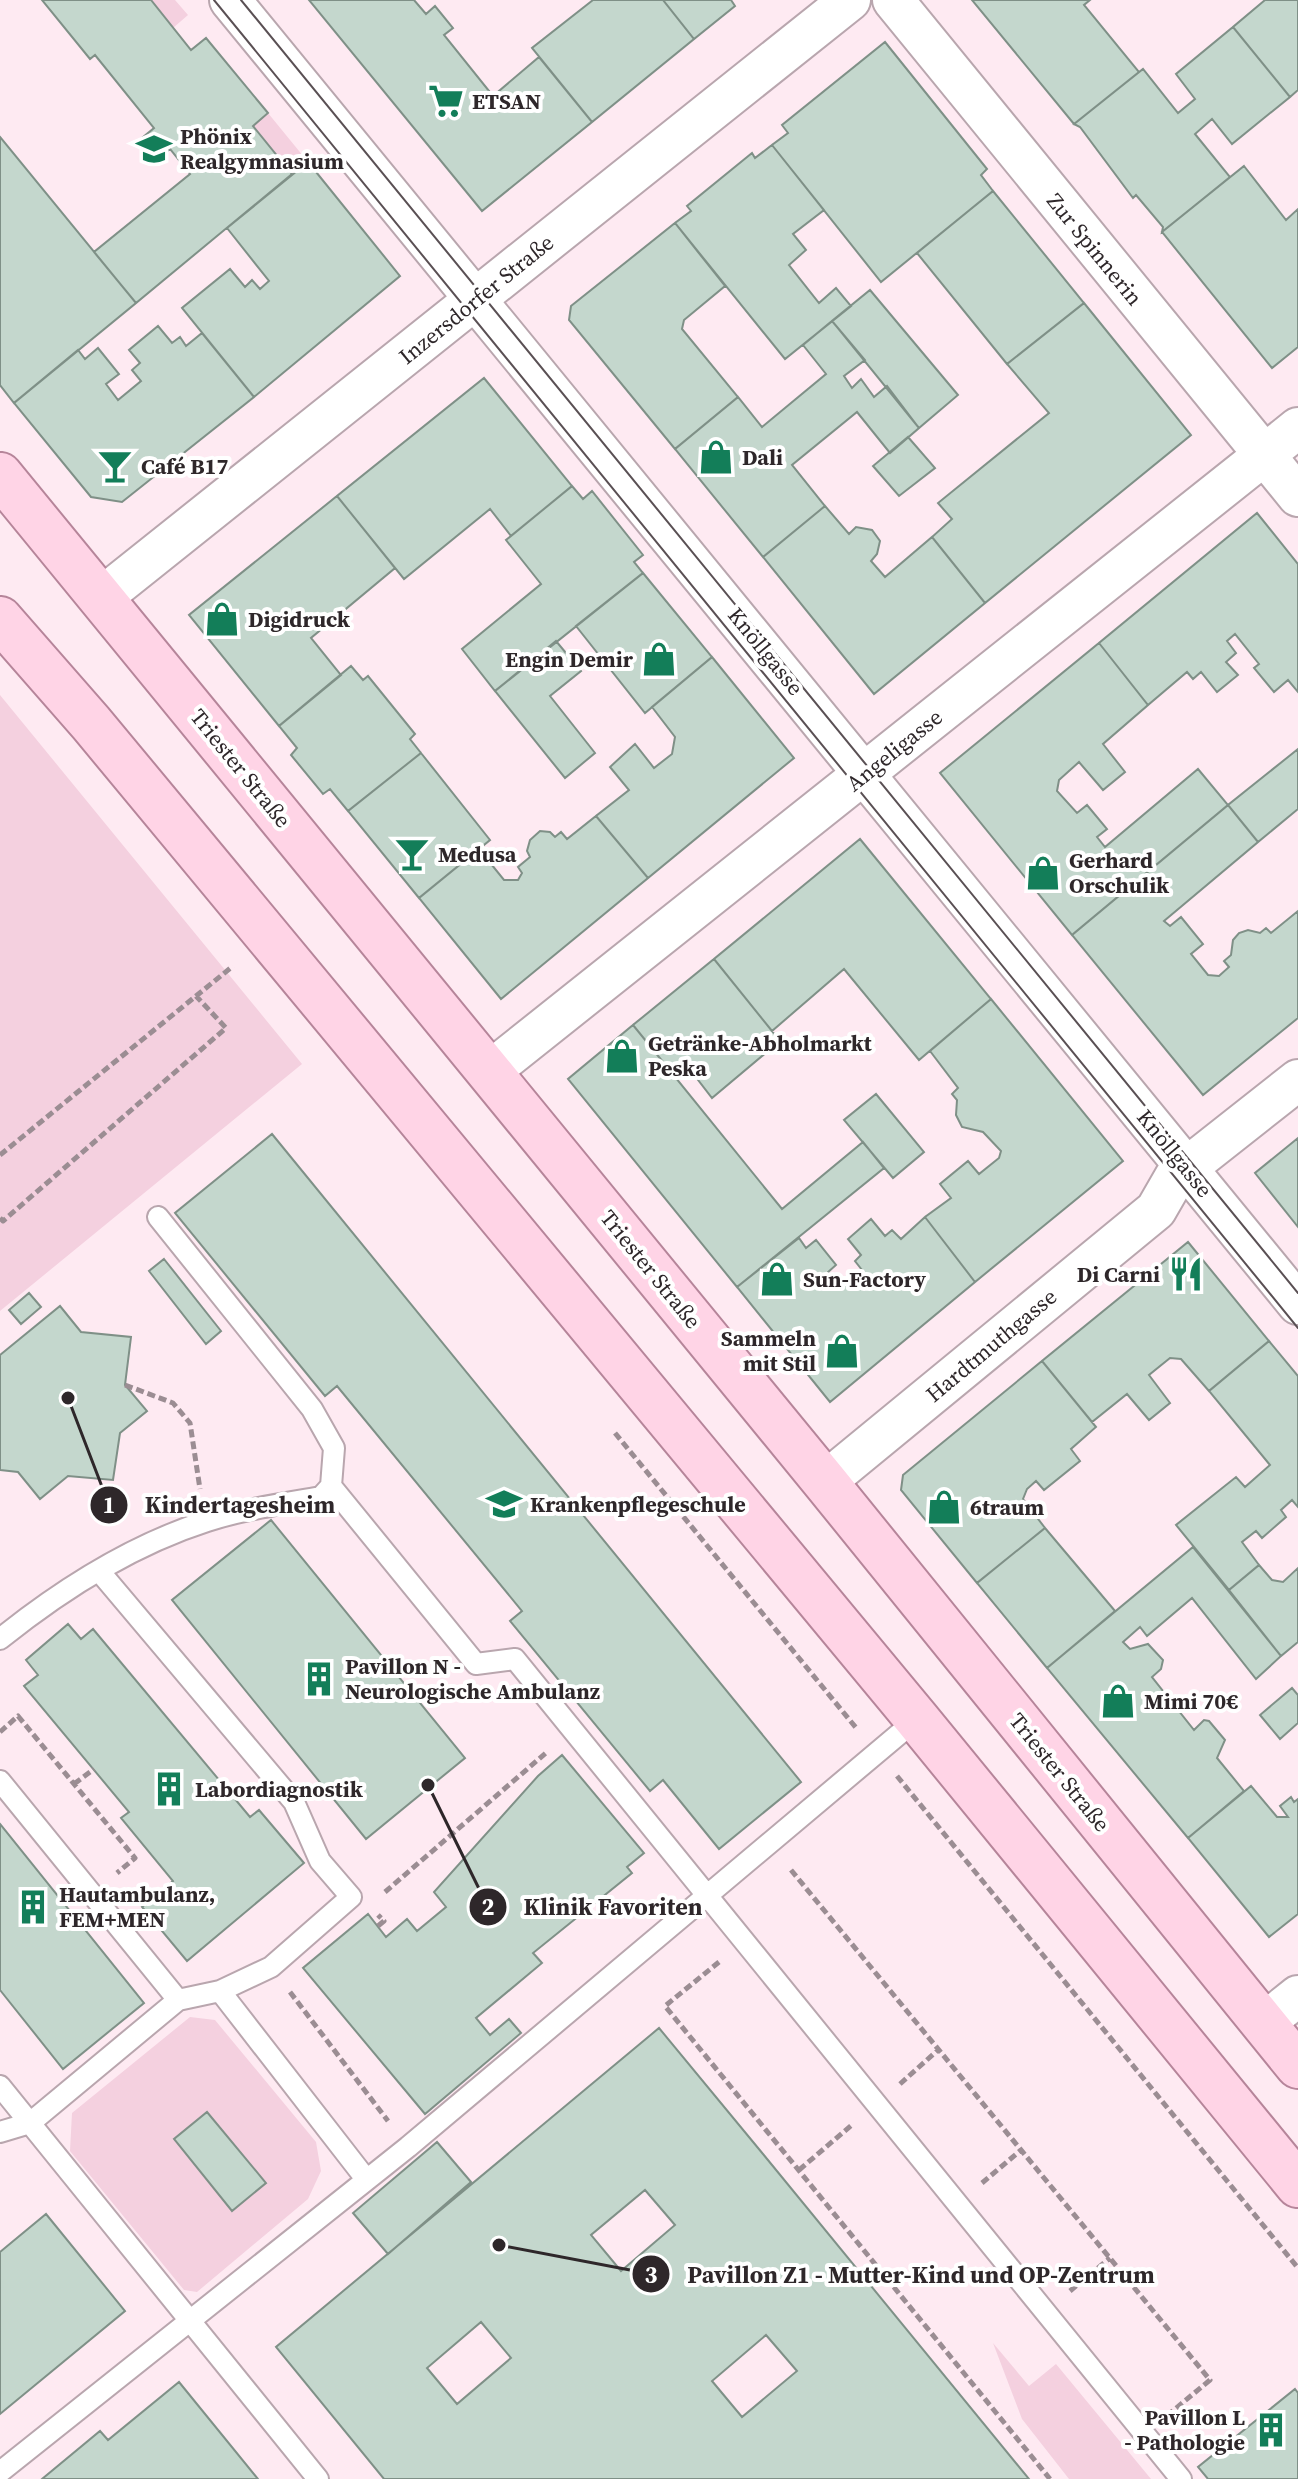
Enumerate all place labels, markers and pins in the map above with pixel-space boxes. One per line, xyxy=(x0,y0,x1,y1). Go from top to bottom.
supermarket icon: ETSAN xyxy=(427,82,465,120)
place label: ETSAN xyxy=(472,86,541,116)
place label: Phönix Realgymnasium xyxy=(180,121,344,176)
school or university icon: Phönix Realgymnasium xyxy=(135,130,173,168)
shop icon: Dali xyxy=(697,438,735,476)
place label: Dali xyxy=(742,442,783,472)
bar icon: Café B17 xyxy=(96,447,134,485)
place label: Café B17 xyxy=(141,451,228,481)
shop icon: Digidruck xyxy=(203,600,241,638)
place label: Digidruck xyxy=(248,604,351,634)
shop icon: Engin Demir xyxy=(640,640,678,678)
place label: Engin Demir xyxy=(505,644,634,674)
bar icon: Medusa xyxy=(393,835,431,873)
place label: Medusa xyxy=(438,839,517,869)
place label: Gerhard Orschulik xyxy=(1069,845,1170,900)
shop icon: Gerhard Orschulik xyxy=(1024,854,1062,892)
place label: Getränke-Abholmarkt Peska xyxy=(648,1028,873,1083)
shop icon: Getränke-Abholmarkt Peska xyxy=(603,1037,641,1075)
restaurant icon: Di Carni xyxy=(1167,1255,1205,1293)
place label: Di Carni xyxy=(1077,1259,1160,1289)
shop icon: Sun-Factory xyxy=(758,1260,796,1298)
place label: Sun-Factory xyxy=(803,1264,926,1294)
place label: Sammeln mit Stil xyxy=(721,1323,816,1378)
shop icon: Sammeln mit Stil xyxy=(823,1332,861,1370)
callout: Kindertagesheim xyxy=(89,1481,352,1529)
school or university icon: Krankenpflegeschule xyxy=(485,1485,523,1523)
shop icon: 6traum xyxy=(925,1488,963,1526)
place label: Krankenpflegeschule xyxy=(530,1489,746,1519)
place label: 6traum xyxy=(970,1492,1044,1522)
place label: Pavillon N - Neurologische Ambulanz xyxy=(345,1651,600,1706)
building icon: Pavillon N - Neurologische Ambulanz xyxy=(300,1660,338,1698)
shop icon: Mimi 70€ xyxy=(1099,1682,1137,1720)
place label: Mimi 70€ xyxy=(1144,1686,1238,1716)
building icon: Labordiagnostik xyxy=(150,1770,188,1808)
place label: Labordiagnostik xyxy=(195,1774,364,1804)
place label: Hautambulanz, FEM+MEN xyxy=(59,1879,215,1934)
callout: Klinik Favoriten xyxy=(468,1883,719,1931)
building icon: Hautambulanz, FEM+MEN xyxy=(14,1888,52,1926)
callout: Pavillon Z1 - Mutter-Kind und OP-Zentrum xyxy=(631,2250,1171,2298)
place label: Pavillon L - Pathologie xyxy=(1124,2402,1245,2457)
building icon: Pavillon L - Pathologie xyxy=(1252,2411,1290,2449)

